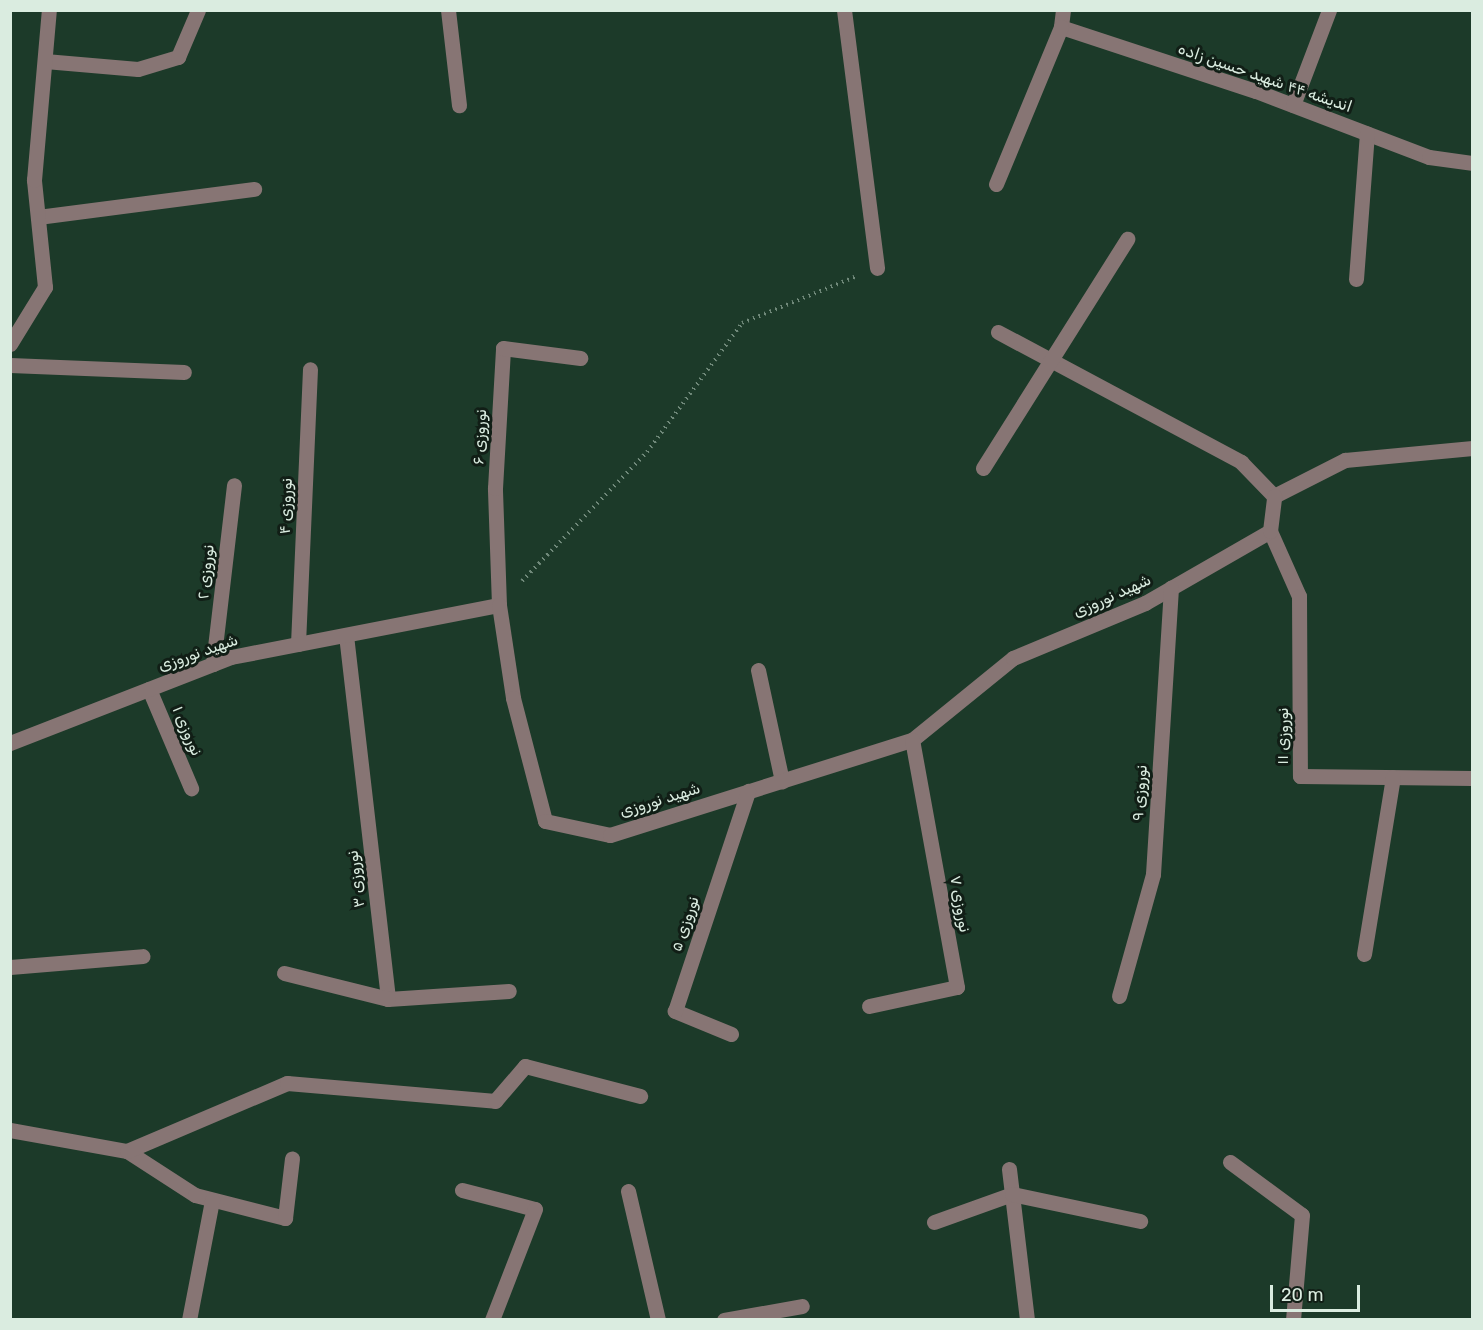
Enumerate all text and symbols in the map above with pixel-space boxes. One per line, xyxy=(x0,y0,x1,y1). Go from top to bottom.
street label: اندیشه ۴۴ شهید حسین زاده xyxy=(1176,39,1354,117)
street label: نوروزی ۶ xyxy=(469,409,491,465)
street label: نوروزی ۴ xyxy=(275,477,297,535)
street label: نوروزی ۲ xyxy=(194,544,218,600)
street label: شهید نوروزی xyxy=(1070,570,1154,622)
street label: شهید نوروزی xyxy=(156,630,240,676)
street label: نوروزی ۱ xyxy=(168,703,206,759)
street label: نوروزی ۱۱ xyxy=(1273,707,1293,765)
street label: نوروزی ۹ xyxy=(1128,764,1152,822)
street label: شهید نوروزی xyxy=(617,779,703,821)
street label: نوروزی ۳ xyxy=(343,849,369,909)
street label: نوروزی ۷ xyxy=(946,874,974,934)
street label: نوروزی ۵ xyxy=(667,894,703,954)
scale bar xyxy=(1273,1273,1363,1311)
text: 20 m xyxy=(1281,1284,1323,1306)

